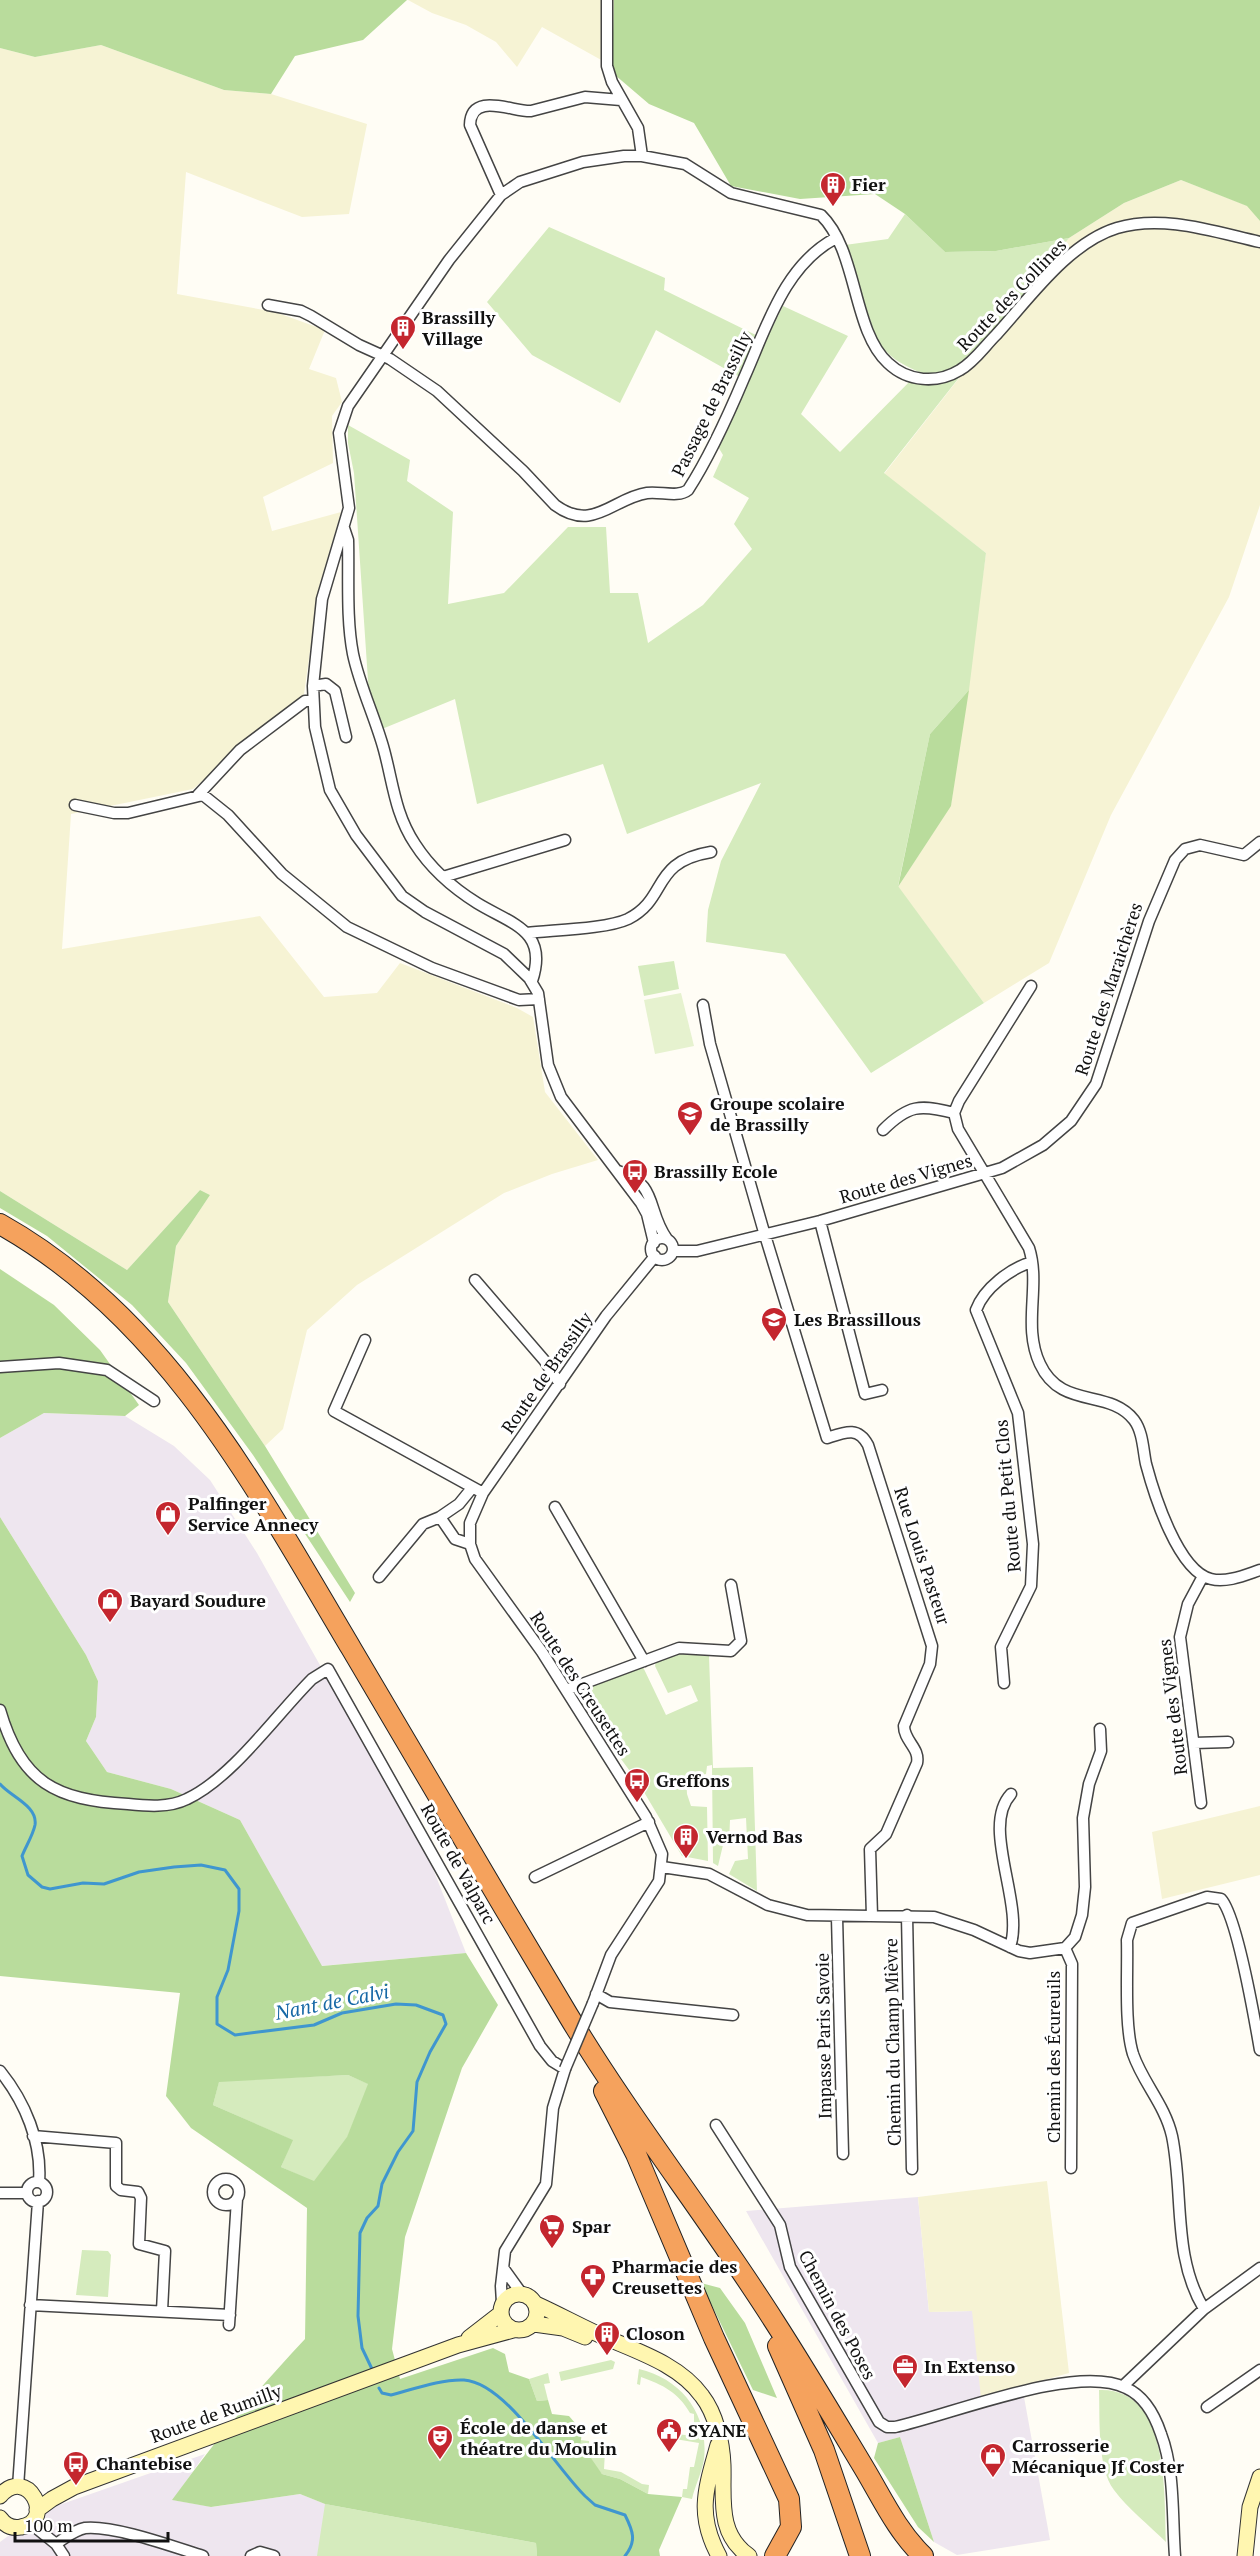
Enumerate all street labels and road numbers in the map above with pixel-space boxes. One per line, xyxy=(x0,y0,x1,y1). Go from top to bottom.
street label: Route des Collines xyxy=(951,233,1071,356)
street label: Passage de Brassilly xyxy=(666,326,757,480)
street label: Route des Maraichères xyxy=(1069,899,1147,1078)
street label: Route des Vignes xyxy=(837,1148,975,1208)
street label: Route de Brassilly xyxy=(495,1306,598,1438)
street label: Route du Petit Clos xyxy=(988,1419,1026,1574)
street label: Rue Louis Pasteur xyxy=(889,1484,957,1628)
street label: Route des Creusettes xyxy=(525,1607,637,1760)
street label: Route des Vignes xyxy=(1152,1638,1192,1777)
street label: Route de Valparc xyxy=(416,1799,502,1928)
street label: Chemin du Champ Mièvre xyxy=(878,1938,906,2146)
street label: Impasse Paris Savoie xyxy=(810,1953,836,2119)
street label: Chemin des Écureuils xyxy=(1041,1971,1065,2143)
street label: Chemin des Poses xyxy=(794,2246,882,2383)
street label: Route de Rumilly xyxy=(147,2378,285,2448)

